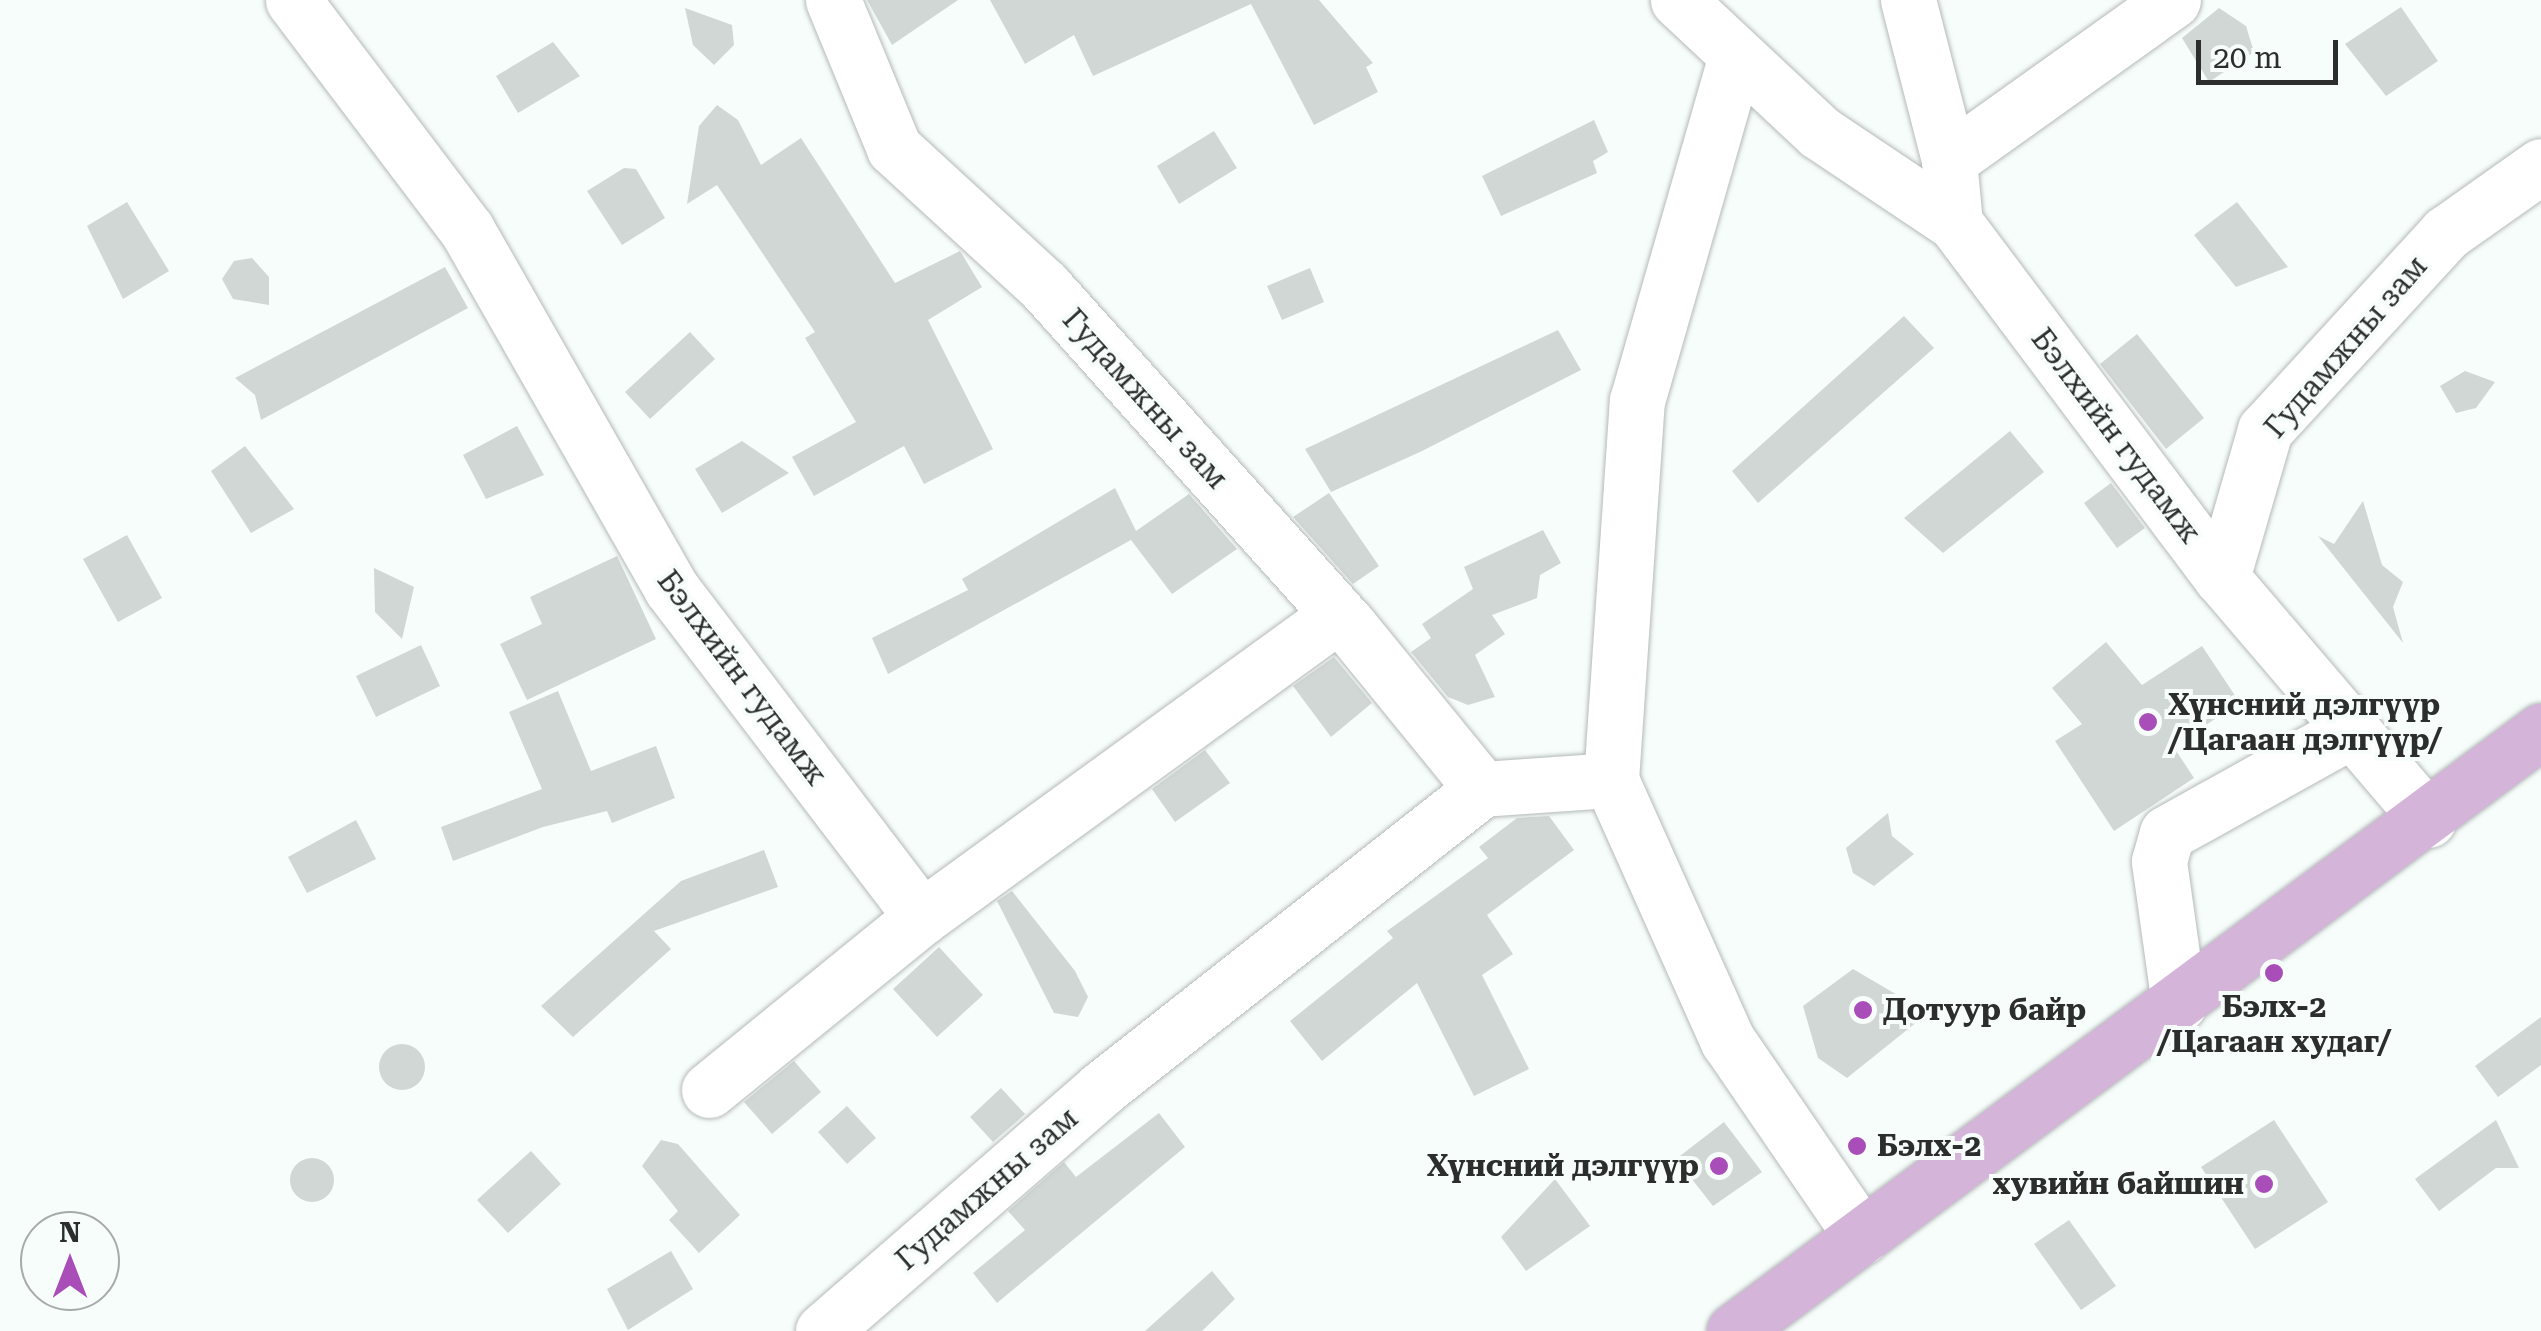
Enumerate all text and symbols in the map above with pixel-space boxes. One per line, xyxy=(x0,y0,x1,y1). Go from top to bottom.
scale bar xyxy=(2201,20,2344,82)
text: 20 m xyxy=(2213,40,2282,75)
street label: Гудамжны зам xyxy=(2257,249,2435,445)
street label: Гудамжны зам xyxy=(1055,302,1235,496)
street label: Бэлхийн гудамж xyxy=(2023,321,2209,551)
street label: Бэлхийн гудамж xyxy=(649,563,835,793)
place label: Хүнсний дэлгүүр /Цагаан дэлгүүр/ xyxy=(2168,687,2442,758)
marker: Хүнсний дэлгүүр /Цагаан дэлгүүр/ xyxy=(2137,711,2159,733)
marker: Бэлх-2 /Цагаан худаг/ xyxy=(2263,962,2285,984)
place label: Бэлх-2 /Цагаан худаг/ xyxy=(2157,989,2391,1060)
place label: Дотуур байр xyxy=(1883,992,2086,1028)
marker: Дотуур байр xyxy=(1852,999,1874,1021)
street label: Гудамжны зам xyxy=(889,1100,1085,1278)
place label: Бэлх-2 xyxy=(1877,1128,1981,1164)
marker: Бэлх-2 xyxy=(1846,1135,1868,1157)
place label: Хүнсний дэлгүүр xyxy=(1427,1148,1699,1184)
marker: Хүнсний дэлгүүр xyxy=(1708,1155,1730,1177)
place label: хувийн байшин xyxy=(1993,1166,2244,1202)
marker: хувийн байшин xyxy=(2253,1173,2275,1195)
north arrow xyxy=(20,1211,120,1311)
text: N xyxy=(59,1216,81,1249)

